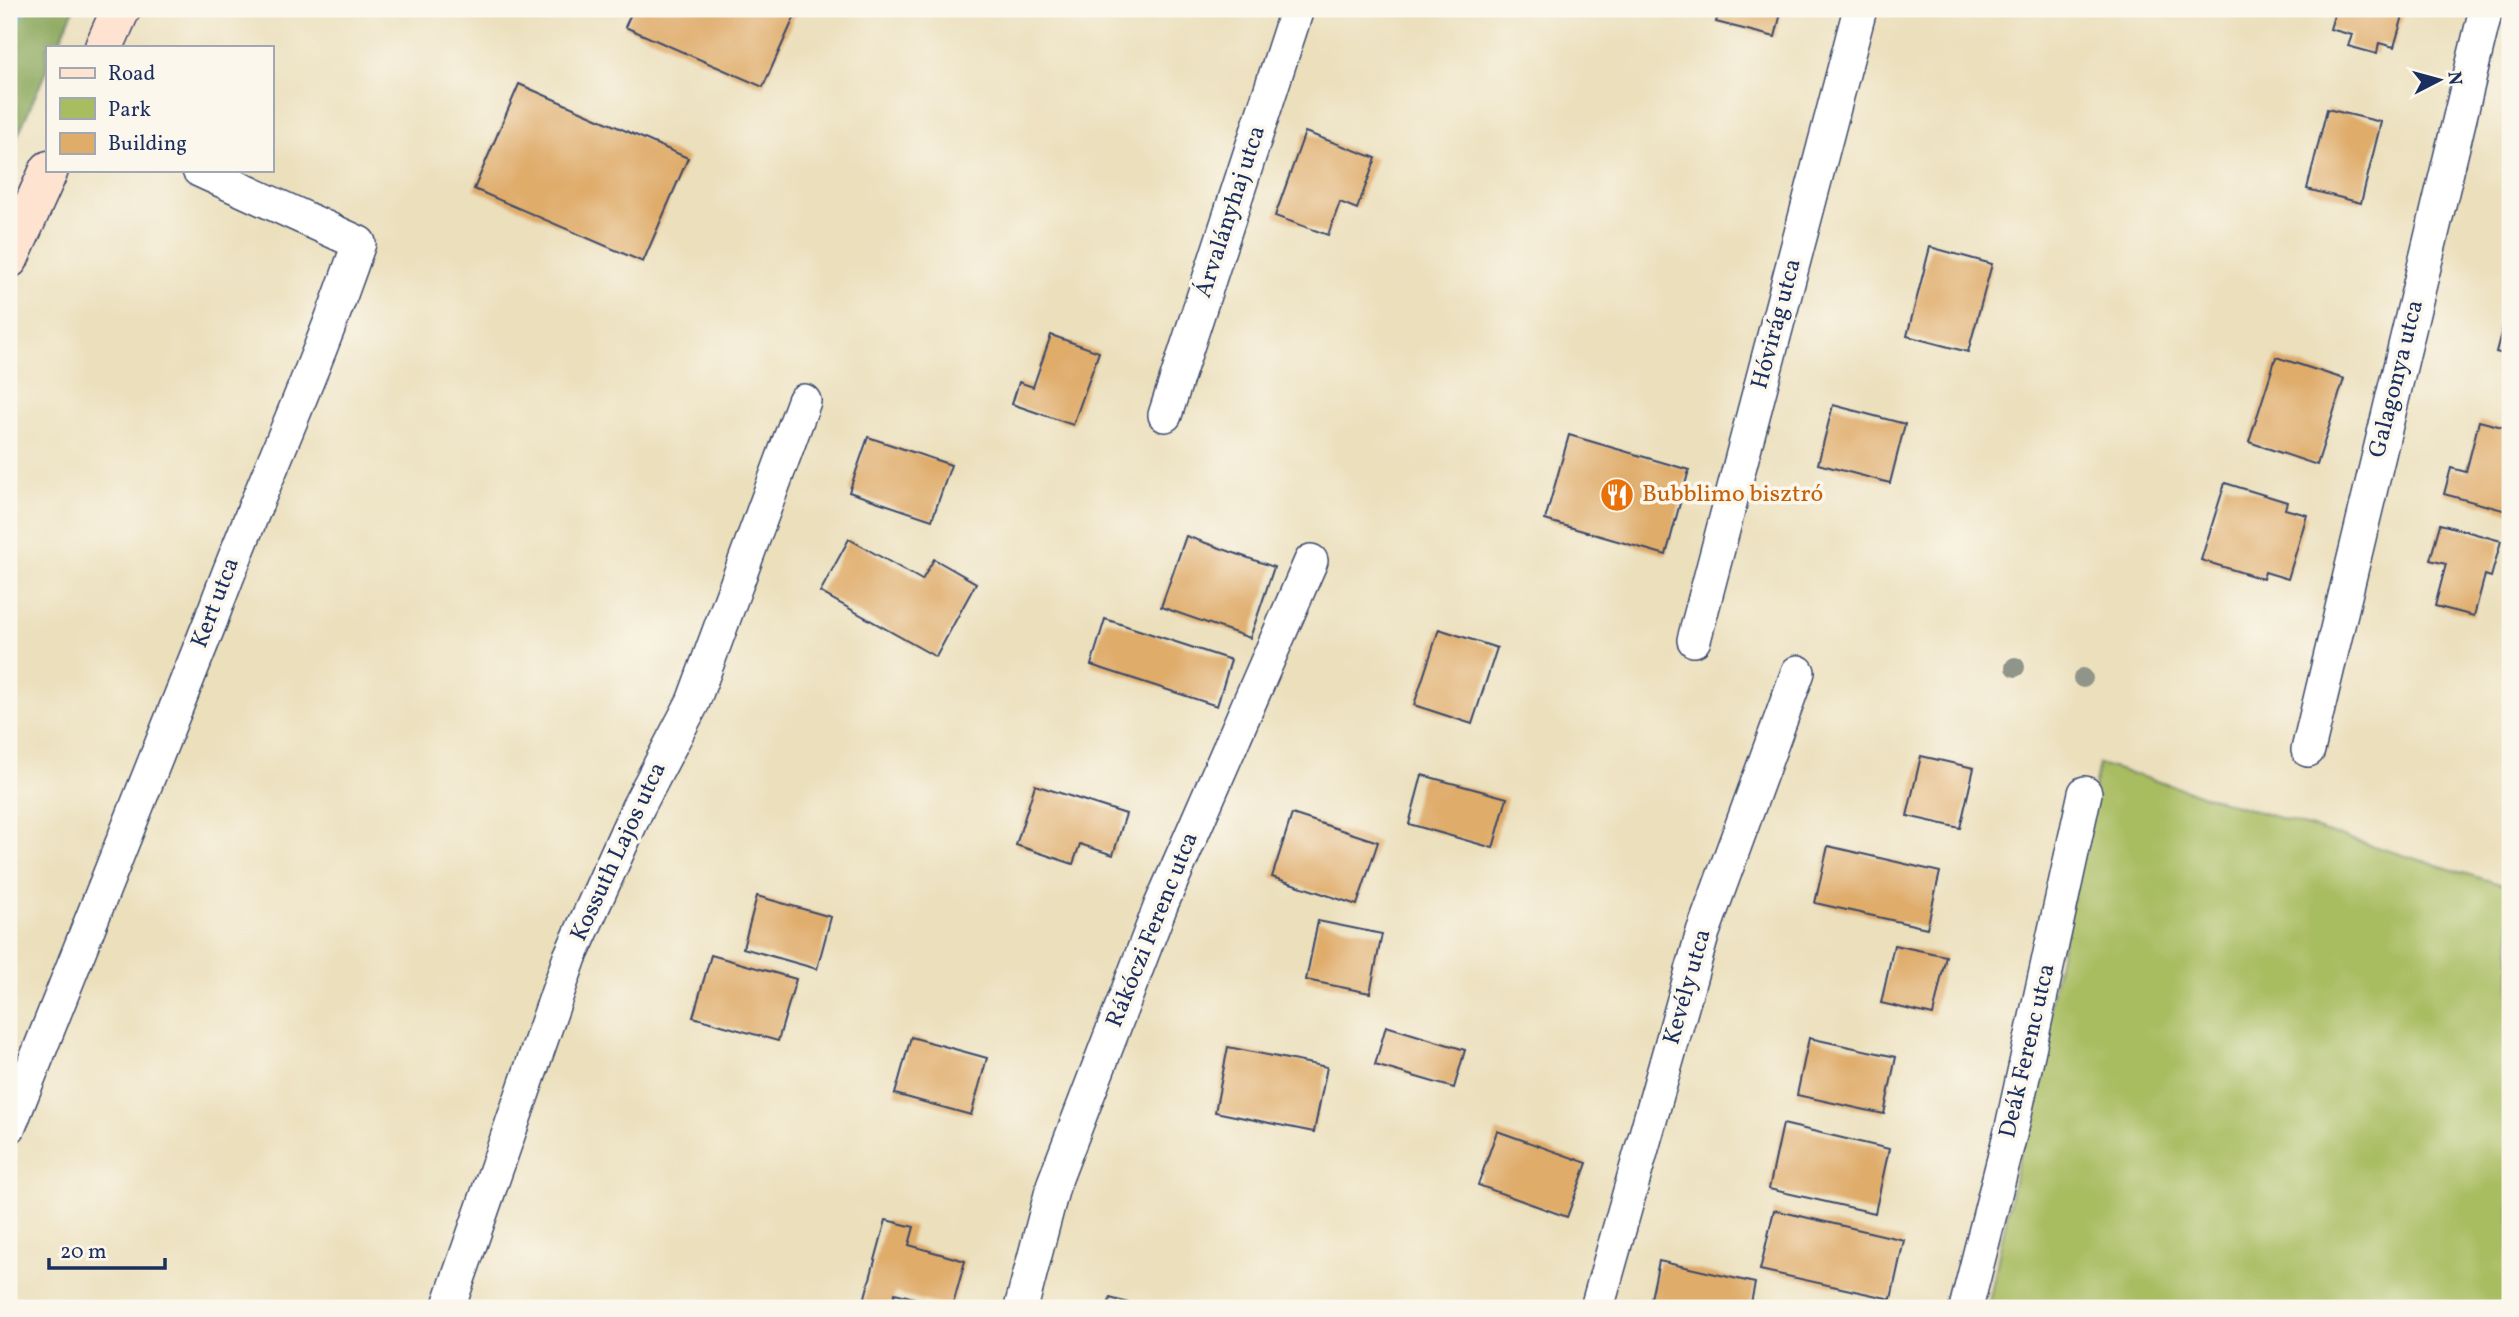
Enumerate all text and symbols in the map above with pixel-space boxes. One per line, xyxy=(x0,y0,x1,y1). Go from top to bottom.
legend xyxy=(46,46,273,172)
north arrow xyxy=(2404,46,2474,116)
text: Road xyxy=(108,60,155,89)
text: N xyxy=(2440,70,2468,87)
text: Park xyxy=(108,96,151,125)
street label: Árvalányhaj utca xyxy=(1187,121,1275,303)
text: Building xyxy=(108,130,187,159)
street label: Hóvirág utca xyxy=(1743,255,1811,393)
street label: Galagonya utca xyxy=(2361,297,2433,461)
restaurant icon: Bubblimo bisztró xyxy=(1598,476,1636,514)
place label: Bubblimo bisztró xyxy=(1642,478,1823,512)
street label: Kert utca xyxy=(183,553,249,653)
street label: Kossuth Lajos utca xyxy=(563,757,675,947)
street label: Rákóczi Ferenc utca xyxy=(1098,827,1208,1033)
street label: Kevély utca xyxy=(1655,925,1721,1049)
street label: Deák Ferenc utca xyxy=(1991,960,2065,1142)
scale bar xyxy=(49,1226,164,1270)
text: 20 m xyxy=(60,1238,106,1267)

